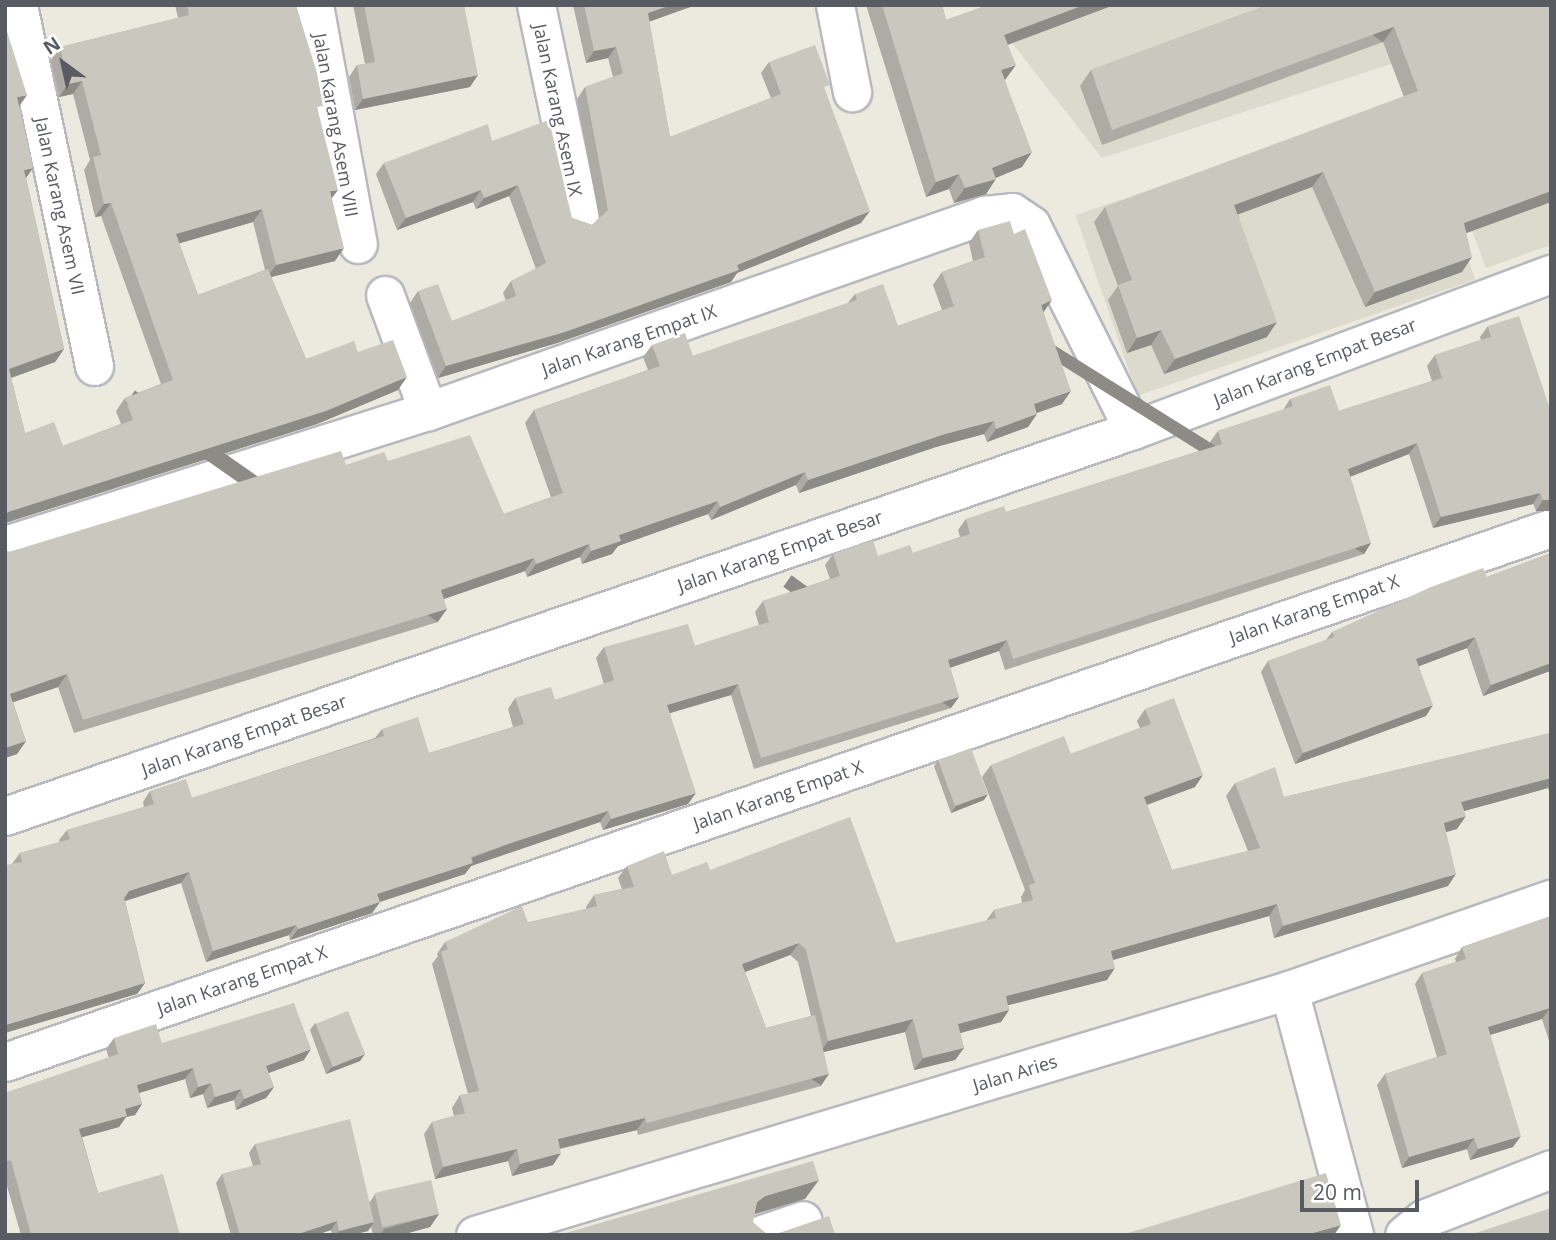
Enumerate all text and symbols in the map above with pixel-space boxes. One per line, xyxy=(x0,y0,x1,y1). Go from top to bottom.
street label: Jalan Karang Asem IX xyxy=(529,22,587,198)
north arrow xyxy=(28,28,98,98)
text: N xyxy=(38,30,65,61)
street label: Jalan Karang Asem VIII xyxy=(309,31,363,219)
street label: Jalan Karang Asem VII xyxy=(31,115,89,297)
street label: Jalan Karang Empat IX xyxy=(539,300,719,380)
street label: Jalan Karang Empat Besar xyxy=(1211,313,1419,411)
street label: Jalan Karang Empat Besar xyxy=(675,506,885,596)
street label: Jalan Karang Empat X xyxy=(1226,570,1402,648)
street label: Jalan Karang Empat Besar xyxy=(139,690,349,780)
street label: Jalan Karang Empat X xyxy=(690,756,866,834)
street label: Jalan Karang Empat X xyxy=(154,941,330,1019)
street label: Jalan Aries xyxy=(970,1050,1060,1096)
scale bar xyxy=(1304,1166,1423,1210)
text: 20 m xyxy=(1313,1178,1362,1206)

